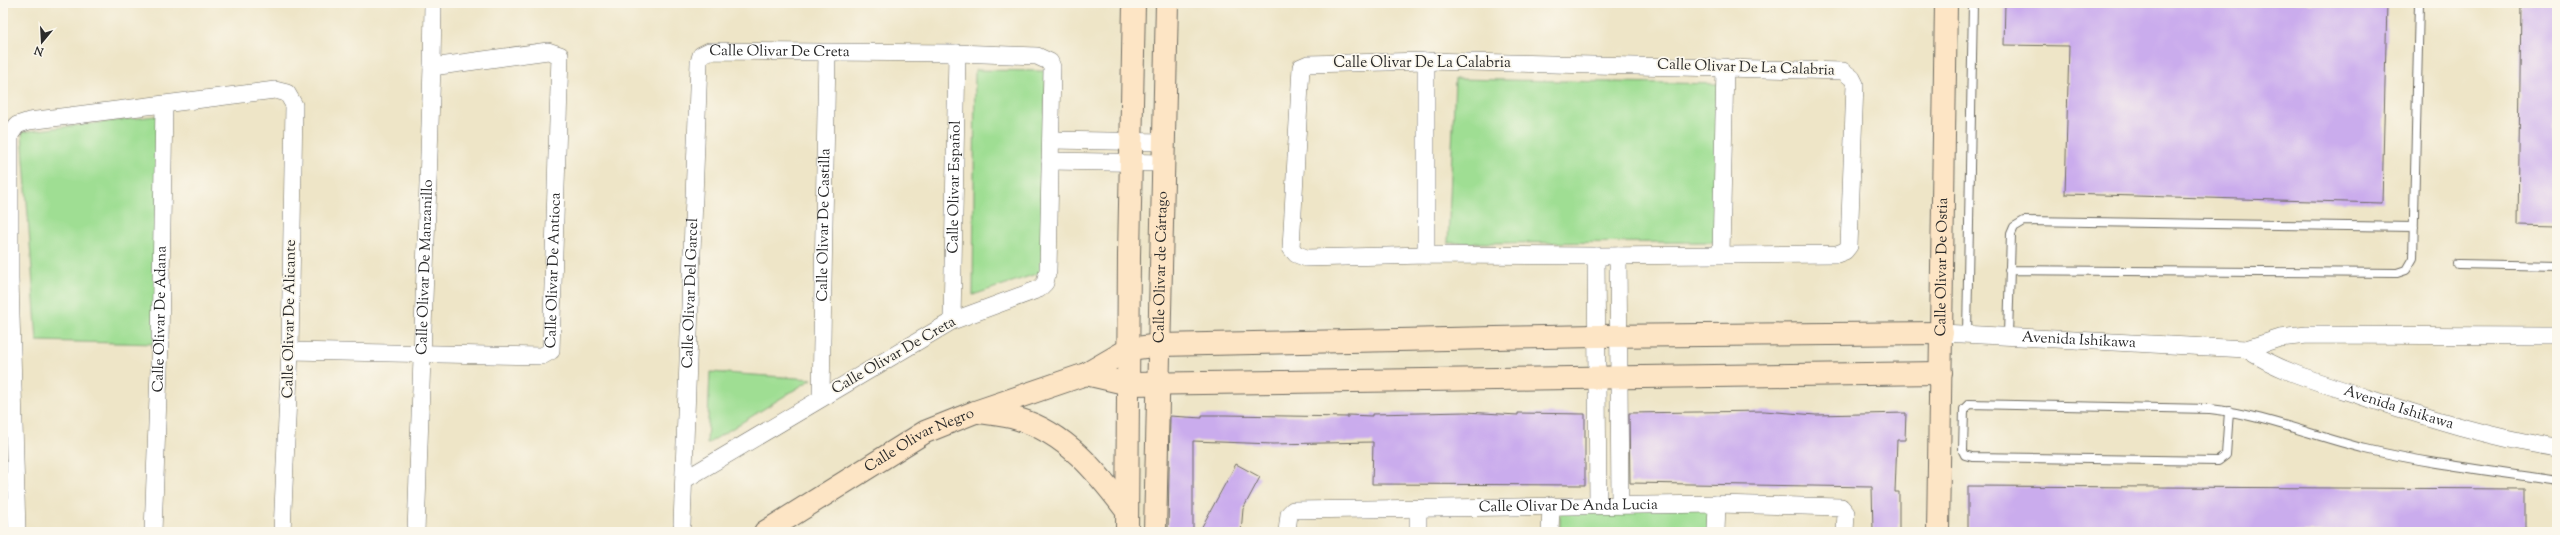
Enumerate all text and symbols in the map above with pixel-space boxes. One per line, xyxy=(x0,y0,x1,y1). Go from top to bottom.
north arrow xyxy=(22,22,62,62)
street label: Calle Olivar De Creta xyxy=(709,41,850,63)
text: N xyxy=(32,42,47,60)
street label: Calle Olivar De La Calabria xyxy=(1333,53,1511,74)
street label: Calle Olivar De La Calabria xyxy=(1657,54,1835,82)
street label: Calle Olivar Español xyxy=(943,120,966,254)
street label: Calle Olivar De Castilla xyxy=(812,148,836,302)
street label: Calle Olivar De Manzanillo xyxy=(412,179,439,355)
street label: Calle Olivar de Cártago xyxy=(1149,191,1173,343)
street label: Calle Olivar De Antioca xyxy=(541,192,566,349)
street label: Calle Olivar De Ostia xyxy=(1930,197,1954,337)
street label: Calle Olivar Del Garcel xyxy=(677,218,704,369)
street label: Calle Olivar De Alicante xyxy=(278,239,302,399)
street label: Calle Olivar De Adana xyxy=(148,246,172,393)
street label: Calle Olivar De Creta xyxy=(828,312,960,400)
street label: Avenida Ishikawa xyxy=(2021,327,2137,354)
street label: Avenida Ishikawa xyxy=(2341,380,2456,435)
street label: Calle Olivar Negro xyxy=(860,403,977,478)
street label: Calle Olivar De Anda Lucia xyxy=(1479,494,1658,518)

